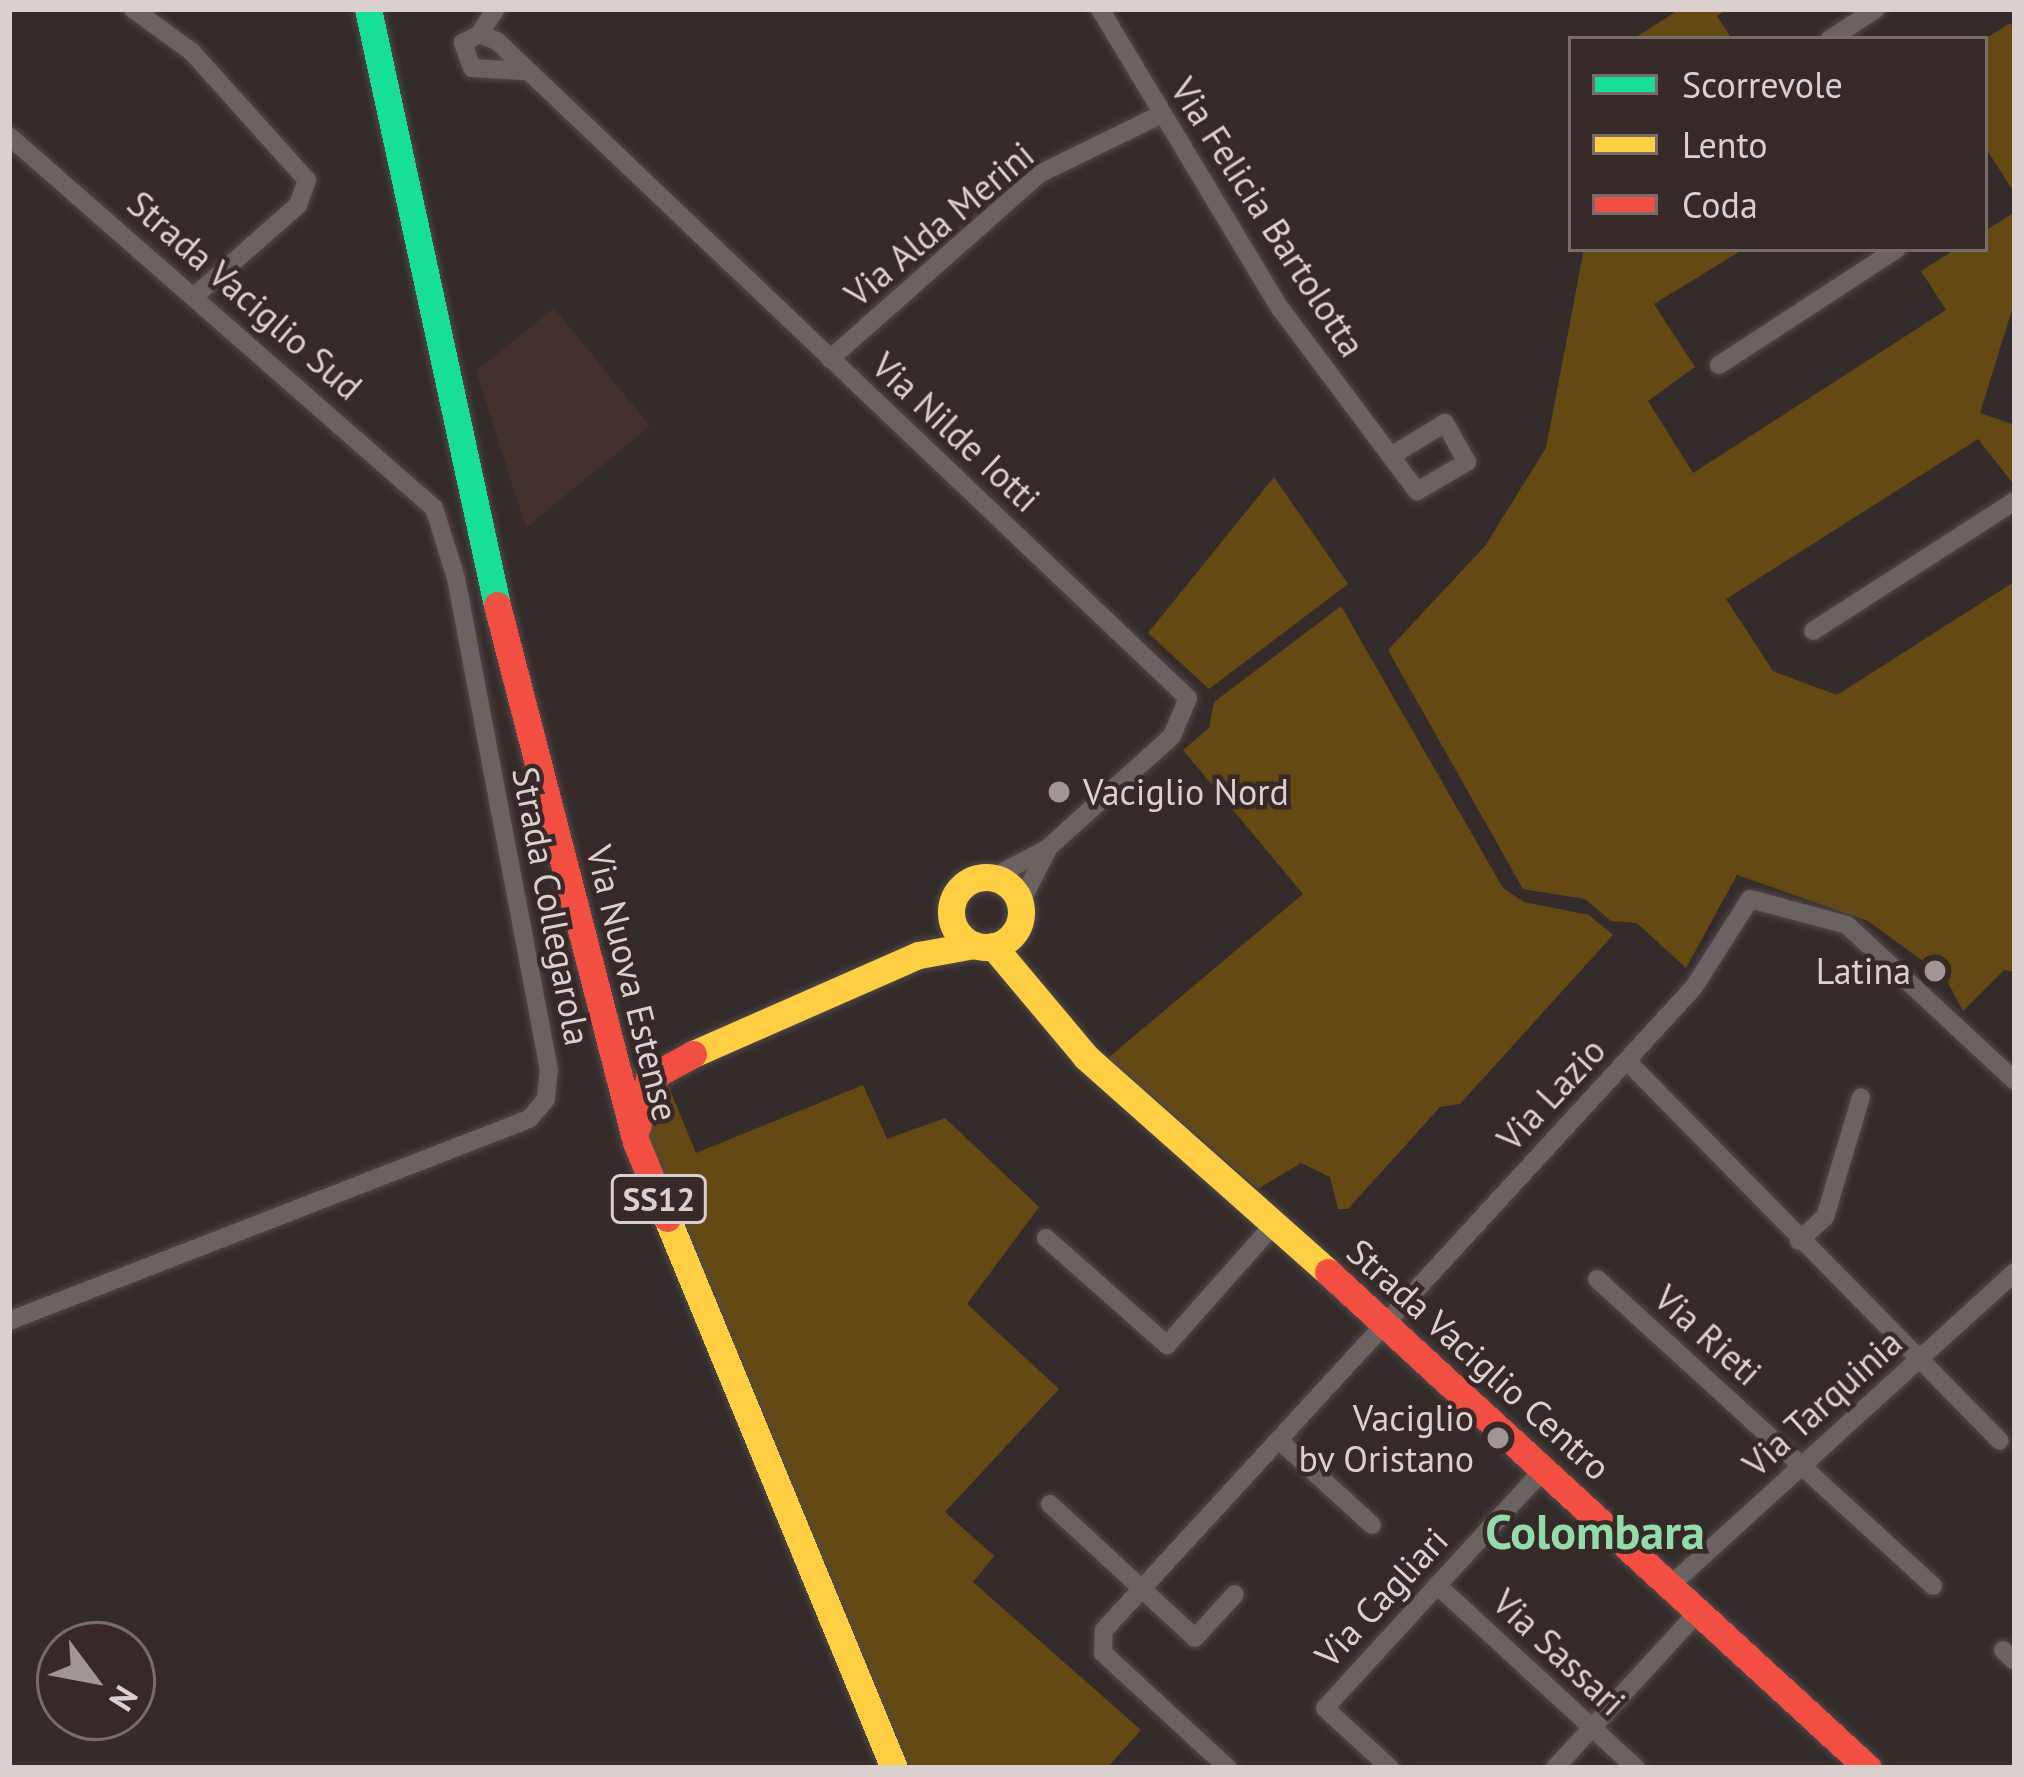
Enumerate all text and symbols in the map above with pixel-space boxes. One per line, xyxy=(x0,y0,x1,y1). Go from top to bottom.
legend xyxy=(1568,36,1988,252)
text: Scorrevole xyxy=(1682,61,1843,108)
street label: Via Felicia Bartolotta xyxy=(1162,70,1374,364)
text: Lento xyxy=(1682,121,1768,168)
street label: Via Alda Merini xyxy=(836,132,1042,316)
street label: Strada Vaciglio Sud xyxy=(119,181,371,409)
text: Coda xyxy=(1682,181,1758,228)
street label: Via Nilde Iotti xyxy=(863,344,1049,520)
street label: Strada Collegarola xyxy=(504,763,600,1049)
place label: Vaciglio Nord xyxy=(1083,770,1289,814)
marker: Vaciglio Nord xyxy=(1046,779,1072,805)
street label: Via Nuova Estense xyxy=(578,841,688,1125)
place label: Latina xyxy=(1816,949,1911,993)
marker: Latina xyxy=(1922,958,1948,984)
street label: Via Lazio xyxy=(1488,1029,1614,1159)
road number: SS12 xyxy=(608,1172,710,1226)
street label: Strada Vaciglio Centro xyxy=(1338,1229,1620,1489)
street label: Via Rieti xyxy=(1646,1276,1770,1394)
street label: Via Tarquinia xyxy=(1733,1320,1911,1486)
place label: Vaciglio bv Oristano xyxy=(1297,1395,1474,1480)
marker: Vaciglio bv Oristano xyxy=(1485,1425,1511,1451)
district label: Colombara xyxy=(1485,1503,1705,1561)
street label: Via Cagliari xyxy=(1306,1518,1456,1676)
street label: Via Sassari xyxy=(1484,1580,1634,1724)
north arrow xyxy=(36,1621,156,1741)
text: N xyxy=(100,1678,148,1719)

